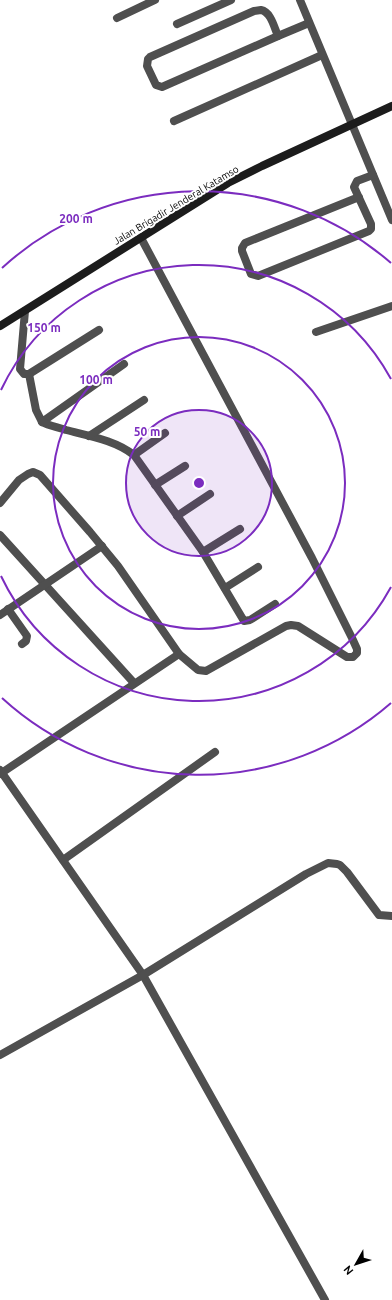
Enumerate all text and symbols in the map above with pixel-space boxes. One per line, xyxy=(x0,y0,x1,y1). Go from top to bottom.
street label: Jalan Brigadir Jenderal Katamso xyxy=(111,163,241,247)
text: 200 m xyxy=(59,212,93,225)
text: 150 m xyxy=(27,321,61,334)
text: 100 m xyxy=(79,373,113,386)
text: 50 m xyxy=(134,425,160,438)
centre of rings xyxy=(192,476,206,490)
north arrow xyxy=(336,1244,376,1284)
text: N xyxy=(341,1263,355,1277)

